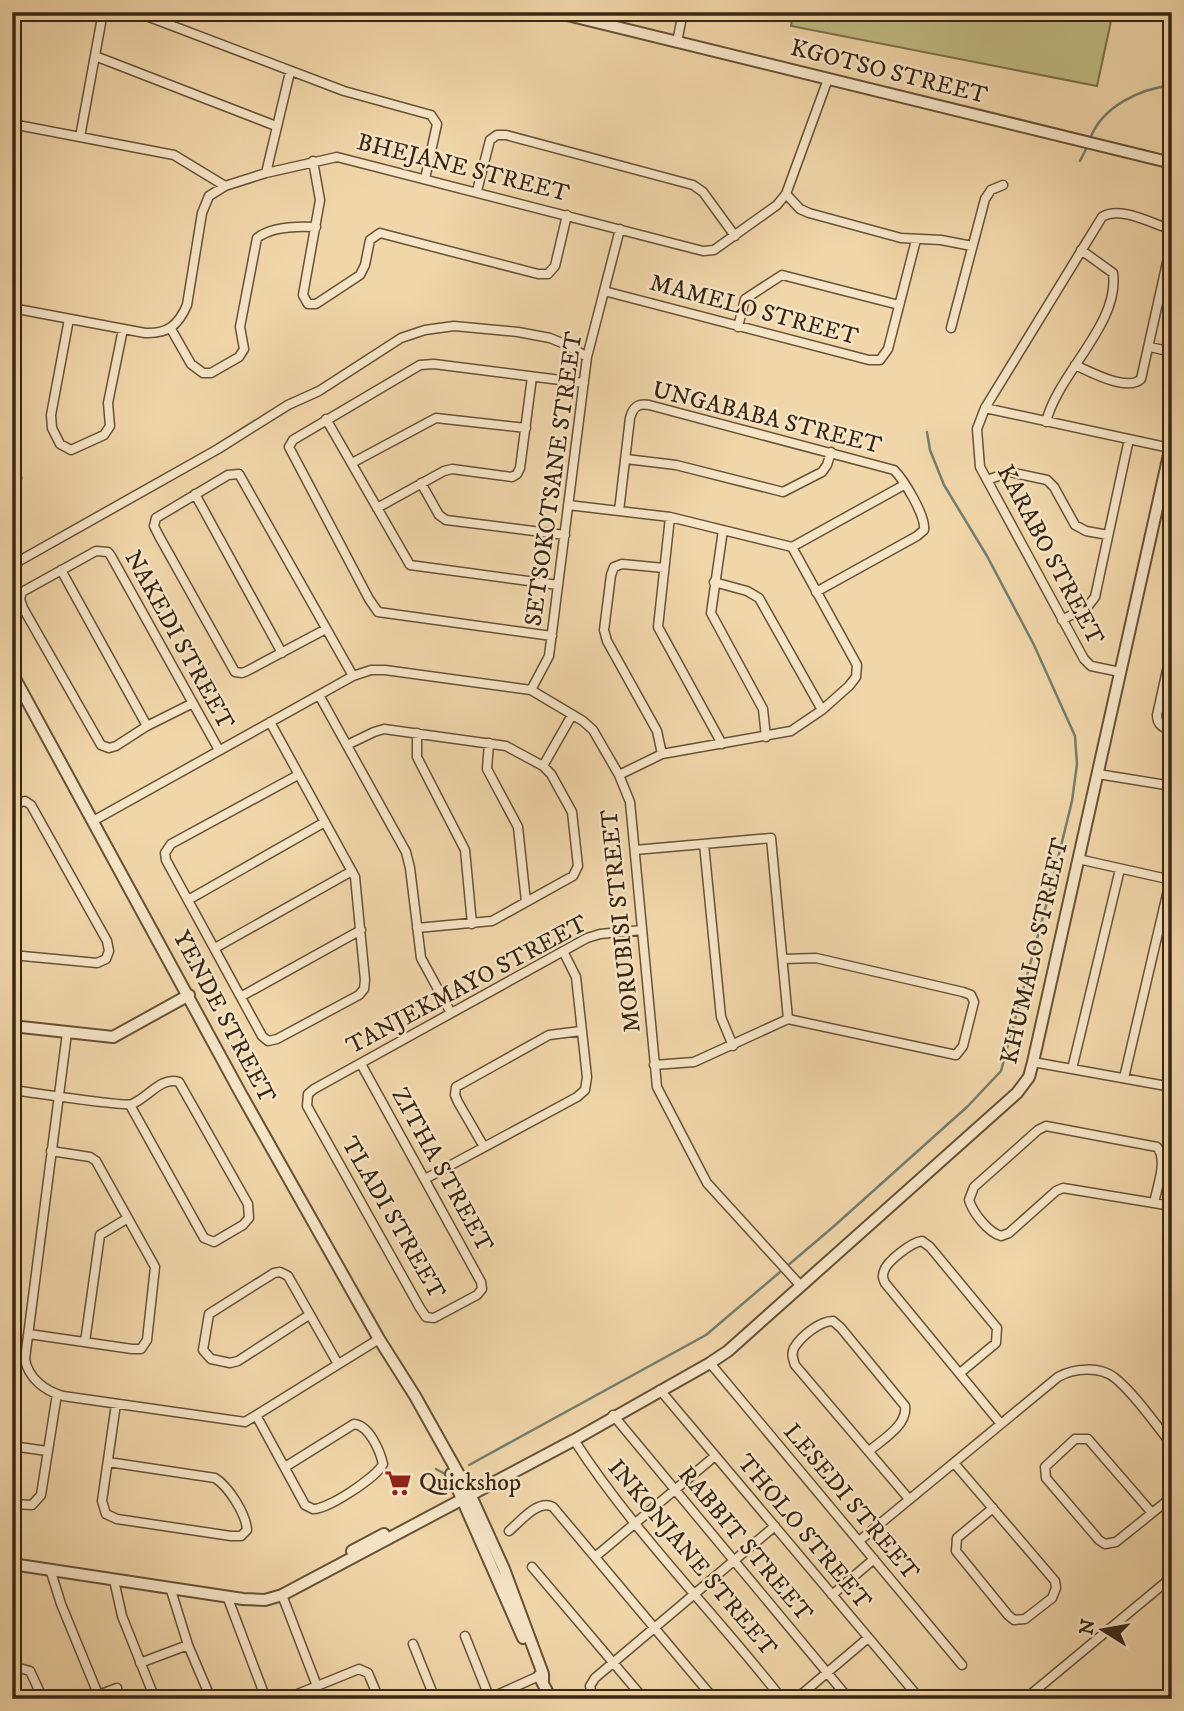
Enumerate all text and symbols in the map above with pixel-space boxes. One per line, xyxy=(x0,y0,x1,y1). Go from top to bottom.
street label: KGOTSO STREET xyxy=(787,33,991,111)
street label: BHEJANE STREET xyxy=(354,127,572,209)
street label: MAMELO STREET xyxy=(647,268,861,352)
street label: SETSOKOTSANE STREET xyxy=(518,330,590,628)
street label: UNGABABA STREET xyxy=(649,375,885,461)
street label: KARABO STREET xyxy=(990,460,1110,650)
street label: NAKEDI STREET xyxy=(117,545,241,735)
street label: MORUBISI STREET xyxy=(594,808,648,1034)
street label: KHUMALO STREET xyxy=(994,835,1076,1067)
street label: TANJEKMAYO STREET xyxy=(341,909,593,1061)
street label: YENDE STREET xyxy=(166,926,282,1108)
street label: ZITHA STREET xyxy=(385,1083,499,1257)
street label: TLADI STREET xyxy=(334,1131,452,1305)
street label: LESEDI STREET xyxy=(777,1418,925,1586)
street label: THOLO STREET xyxy=(730,1448,878,1616)
street label: INKONJANE STREET xyxy=(601,1454,783,1662)
street label: RABBIT STREET xyxy=(671,1460,819,1628)
supermarket icon: Quickshop xyxy=(383,1468,413,1498)
place label: Quickshop xyxy=(419,1468,521,1498)
north arrow xyxy=(1068,1596,1138,1666)
text: N xyxy=(1075,1617,1101,1637)

